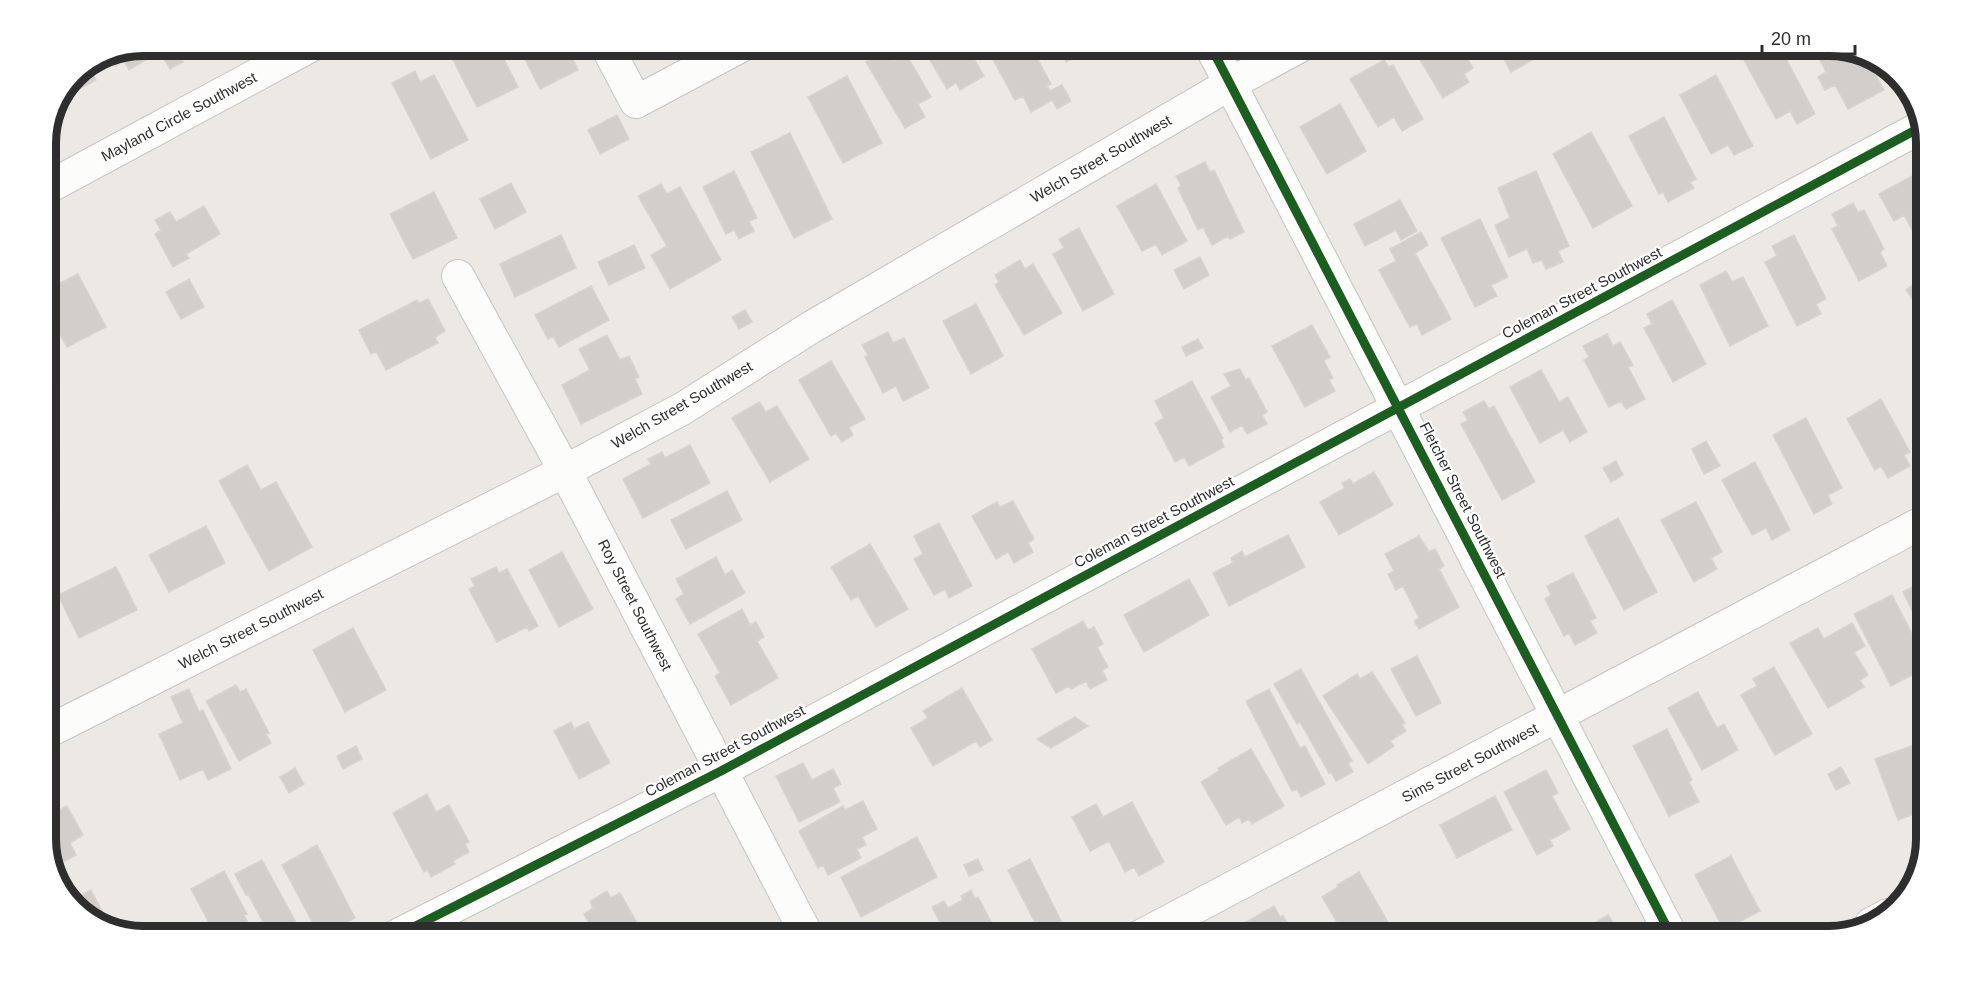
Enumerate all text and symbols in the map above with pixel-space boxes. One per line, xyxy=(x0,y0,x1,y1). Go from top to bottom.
scale bar xyxy=(1762,18,1855,56)
text: 20 m xyxy=(1771,29,1811,49)
street label: Mayland Circle Southwest xyxy=(98,68,260,165)
street label: Welch Street Southwest xyxy=(1027,111,1175,206)
street label: Coleman Street Southwest xyxy=(1499,243,1665,342)
street label: Welch Street Southwest xyxy=(608,357,756,452)
street label: Fletcher Street Southwest xyxy=(1417,419,1511,581)
street label: Coleman Street Southwest xyxy=(1071,472,1237,571)
street label: Roy Street Southwest xyxy=(595,536,676,674)
street label: Welch Street Southwest xyxy=(176,584,327,672)
street label: Coleman Street Southwest xyxy=(642,701,808,800)
street label: Sims Street Southwest xyxy=(1399,719,1541,806)

